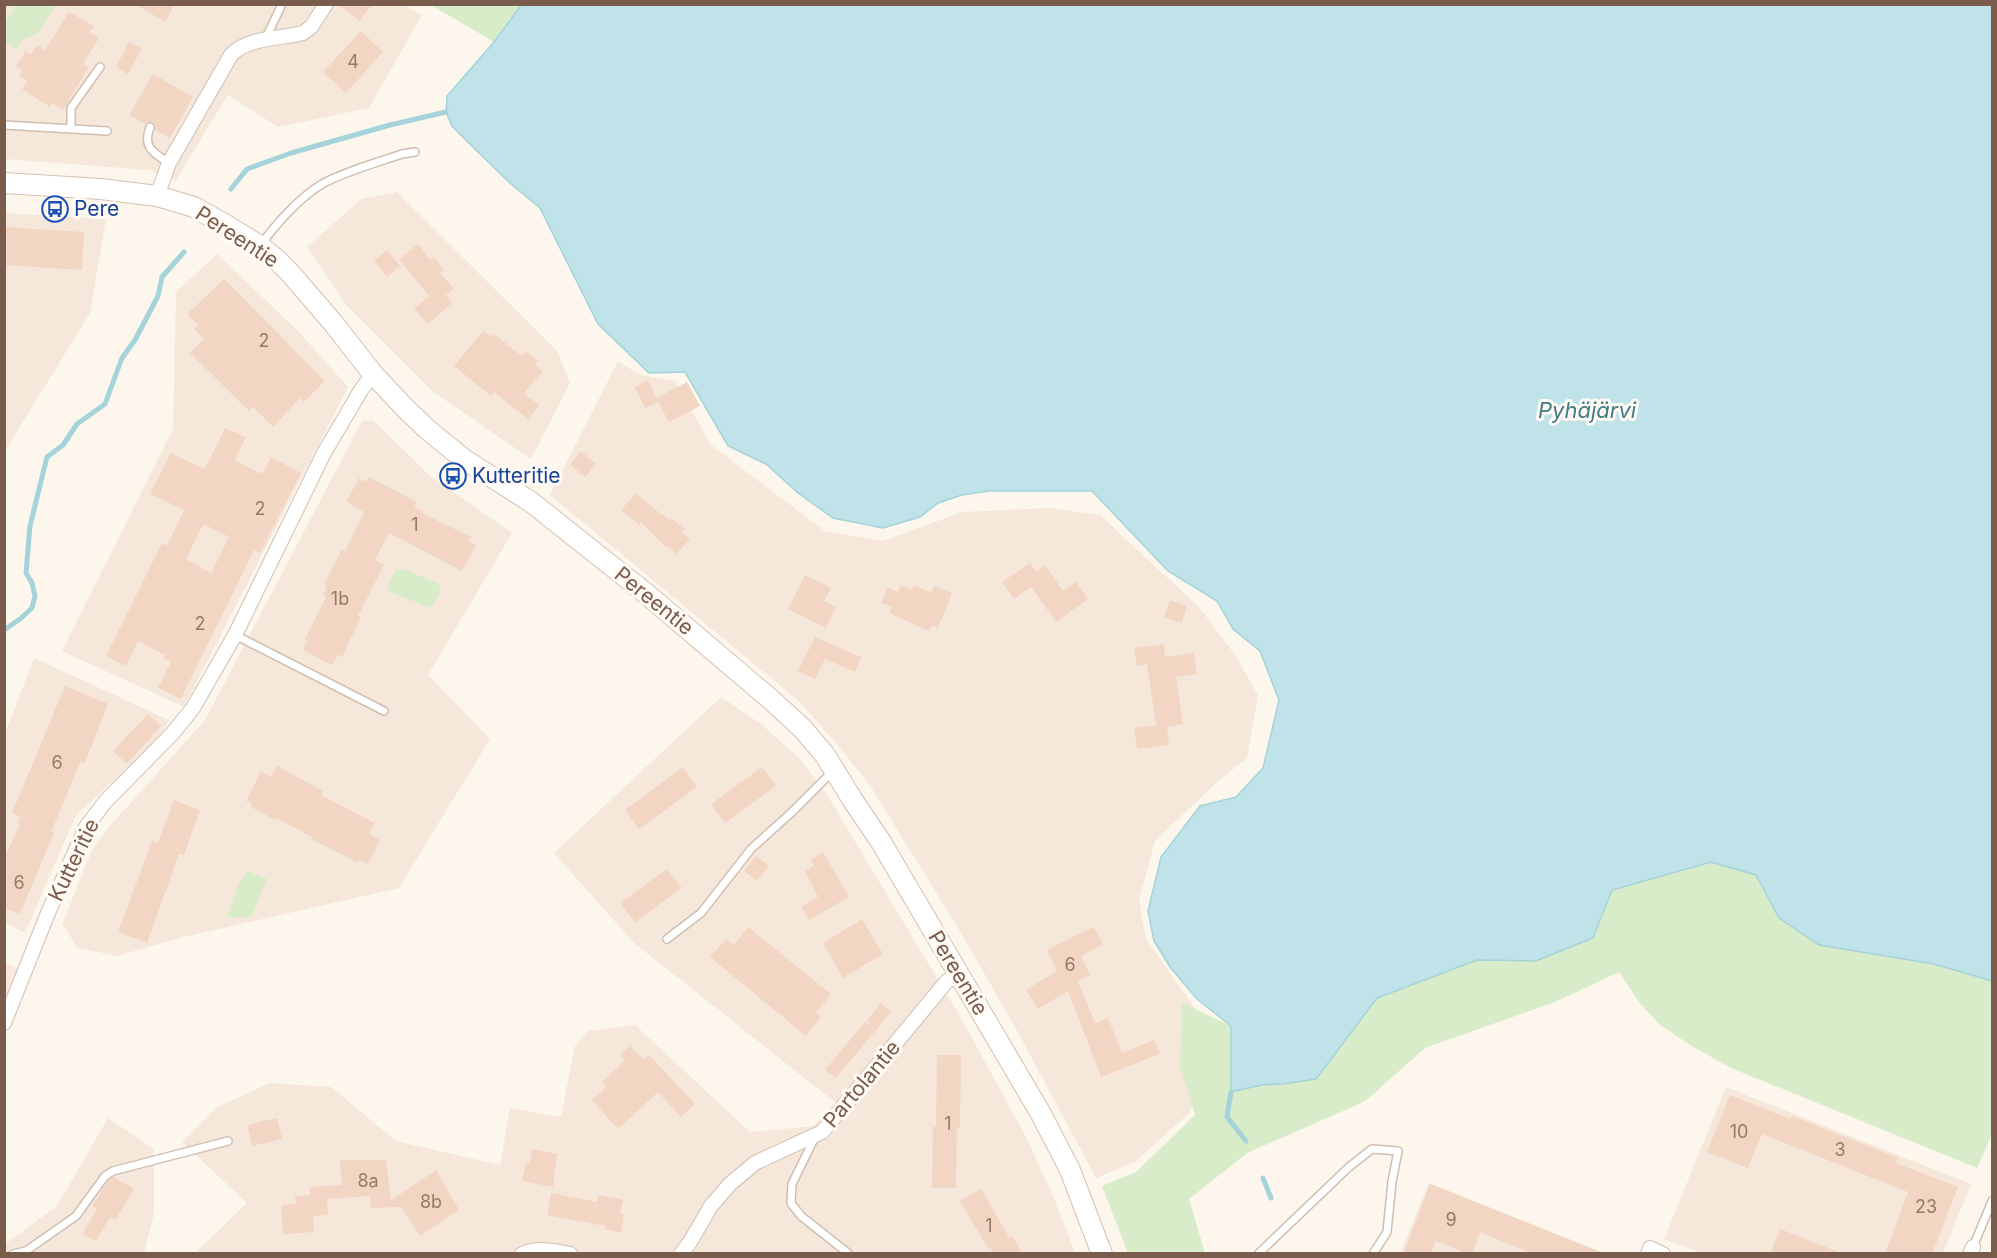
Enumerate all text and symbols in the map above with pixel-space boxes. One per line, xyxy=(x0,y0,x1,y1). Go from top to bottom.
house number: 4 xyxy=(347,51,359,72)
bus stop icon: Pere xyxy=(40,194,70,224)
place label: Pere xyxy=(74,196,119,221)
street label: Pereentie xyxy=(191,200,284,273)
house number: 2 xyxy=(259,330,269,351)
water label: Pyhäjärvi xyxy=(1538,397,1637,423)
bus stop icon: Kutteritie xyxy=(438,461,468,491)
place label: Kutteritie xyxy=(472,463,561,488)
house number: 2 xyxy=(255,498,265,519)
house number: 1 xyxy=(411,514,419,535)
street label: Pereentie xyxy=(610,561,699,640)
house number: 1b xyxy=(331,588,349,609)
house number: 2 xyxy=(195,613,205,634)
house number: 6 xyxy=(51,752,63,773)
street label: Kutteritie xyxy=(43,814,104,905)
house number: 6 xyxy=(13,872,25,893)
street label: Pereentie xyxy=(923,926,993,1020)
house number: 6 xyxy=(1064,954,1076,975)
street label: Partolantie xyxy=(818,1035,905,1132)
house number: 1 xyxy=(944,1113,952,1134)
house number: 10 xyxy=(1730,1121,1748,1142)
house number: 3 xyxy=(1834,1139,1846,1160)
house number: 8a xyxy=(357,1170,379,1191)
house number: 8b xyxy=(420,1191,442,1212)
house number: 23 xyxy=(1915,1196,1937,1217)
house number: 9 xyxy=(1445,1209,1457,1230)
house number: 1 xyxy=(985,1215,993,1236)

